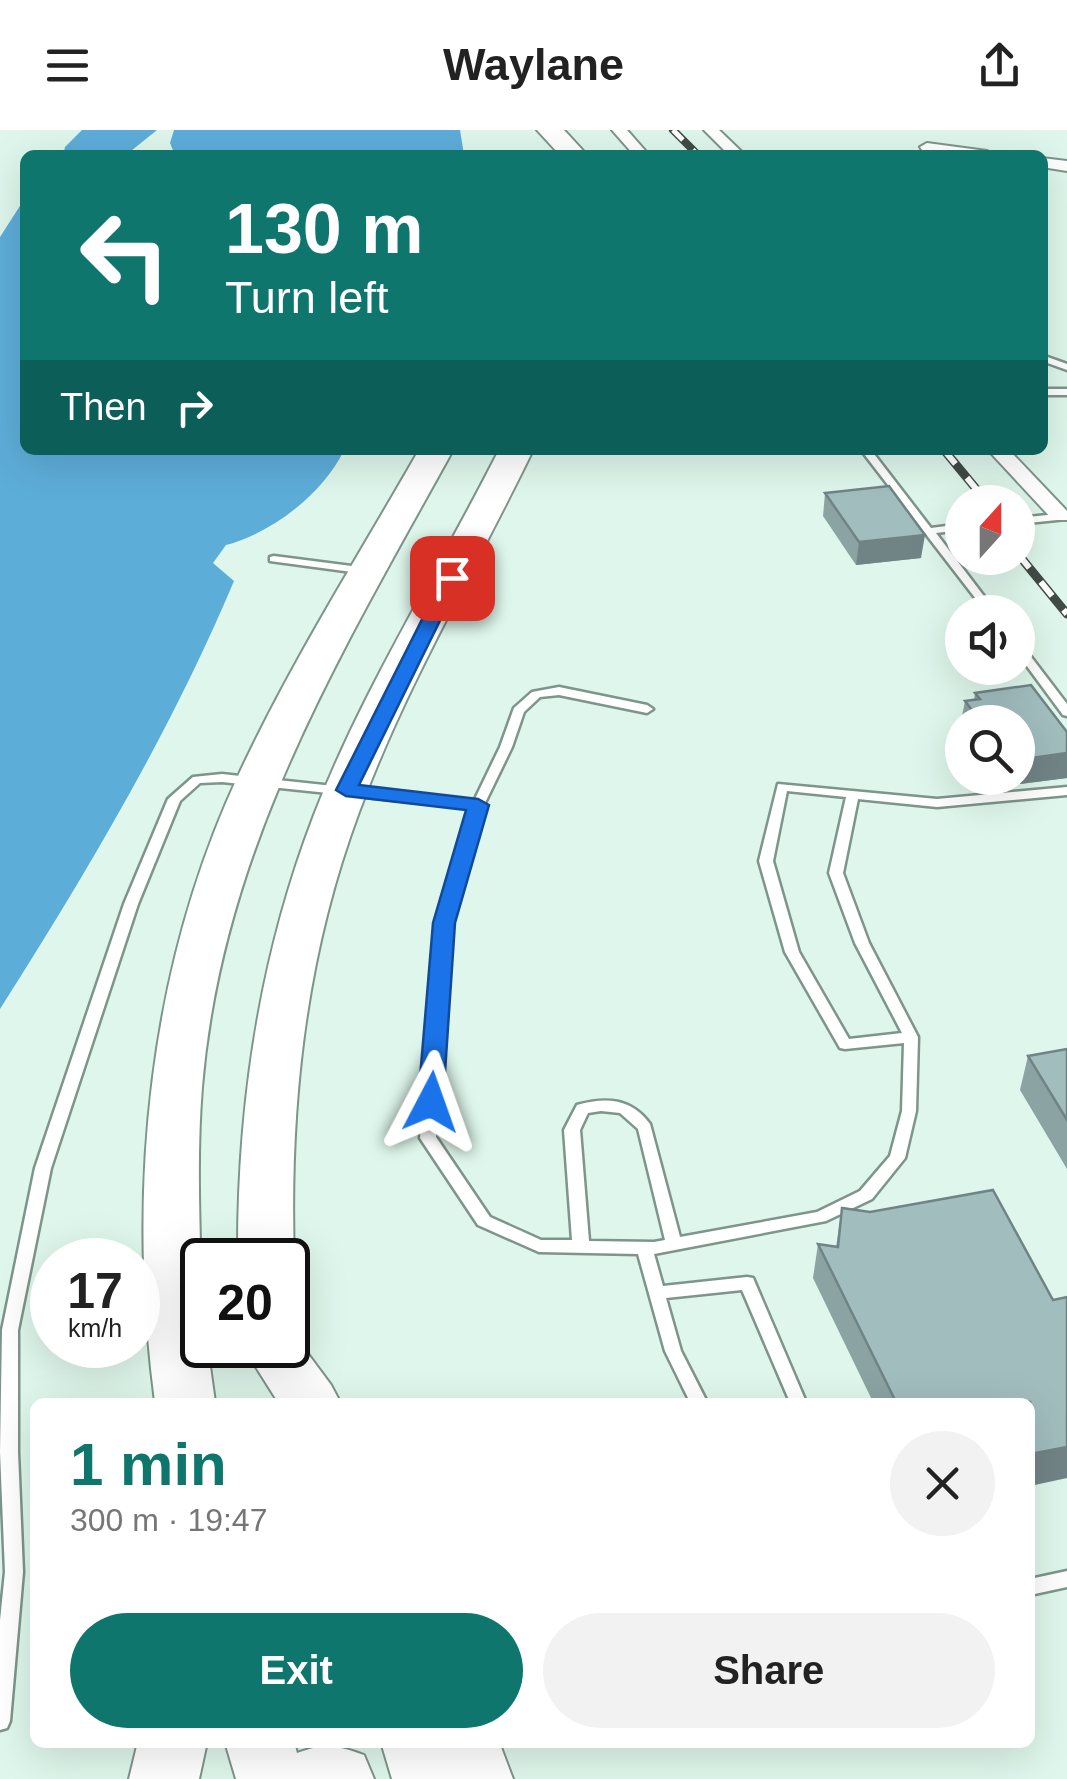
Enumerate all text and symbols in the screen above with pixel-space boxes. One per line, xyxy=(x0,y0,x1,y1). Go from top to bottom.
icon: menu xyxy=(40,38,95,93)
icon: share xyxy=(972,38,1027,93)
text: Waylane xyxy=(443,39,624,90)
icon: left xyxy=(60,190,190,320)
text: 130 m xyxy=(225,190,423,268)
text: Turn left xyxy=(225,272,388,323)
icon: right xyxy=(167,380,222,435)
text: Then xyxy=(60,386,147,428)
north arrow xyxy=(945,485,1035,575)
map controls xyxy=(945,485,1035,795)
pin xyxy=(410,536,495,621)
icon: arrive xyxy=(425,551,480,606)
button: sound xyxy=(945,595,1035,685)
button: search xyxy=(945,705,1035,795)
position arrow xyxy=(379,1050,483,1154)
speed limit sign: 20 xyxy=(180,1238,310,1368)
text: 17 xyxy=(67,1263,123,1319)
text: km/h xyxy=(68,1314,122,1342)
text: 1 min xyxy=(70,1431,227,1498)
button: close xyxy=(890,1431,995,1536)
text: 300 m · 19:47 xyxy=(70,1502,267,1538)
button: Exit xyxy=(70,1613,523,1728)
button: Share xyxy=(543,1613,995,1728)

